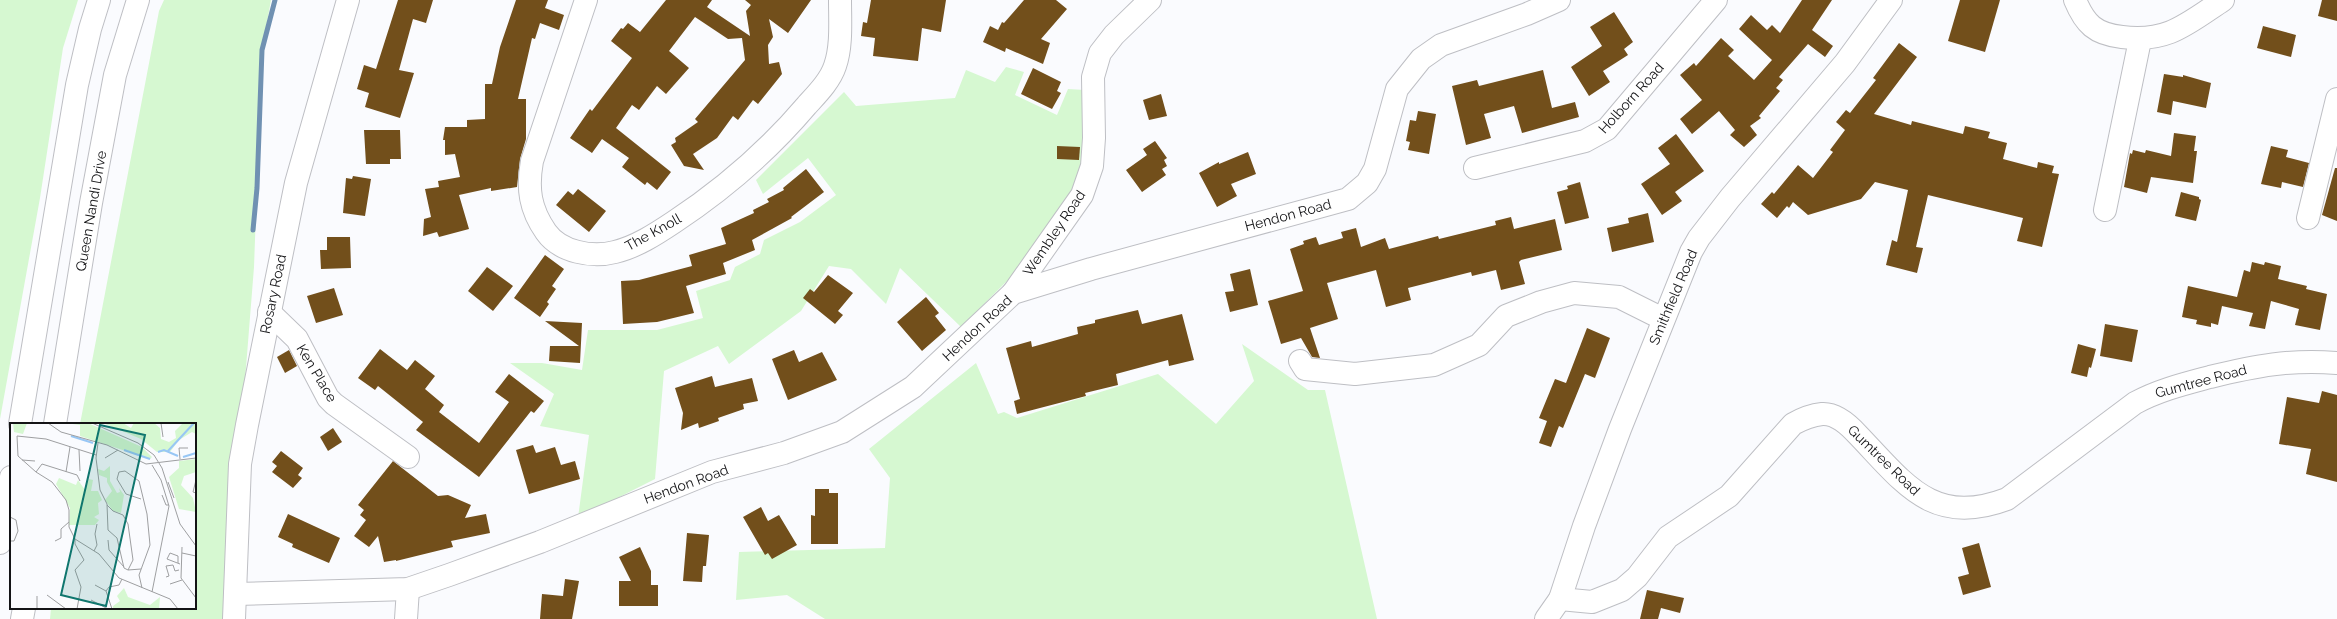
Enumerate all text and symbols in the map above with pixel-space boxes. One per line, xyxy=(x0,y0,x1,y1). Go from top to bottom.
street label: Holborn Road xyxy=(1595,59,1667,137)
street label: Queen Nandi Drive xyxy=(73,149,109,273)
street label: Wembley Road xyxy=(1020,187,1088,279)
street label: Hendon Road xyxy=(1243,196,1333,234)
street label: The Knoll xyxy=(622,210,684,254)
street label: Smithfield Road xyxy=(1646,247,1700,347)
street label: Rosary Road xyxy=(257,253,289,335)
street label: Hendon Road xyxy=(939,292,1015,364)
street label: Ken Place xyxy=(294,341,340,405)
street label: Gumtree Road xyxy=(2153,361,2249,401)
street label: Gumtree Road xyxy=(1845,422,1923,498)
inset map xyxy=(10,423,196,609)
street label: Hendon Road xyxy=(641,461,731,507)

